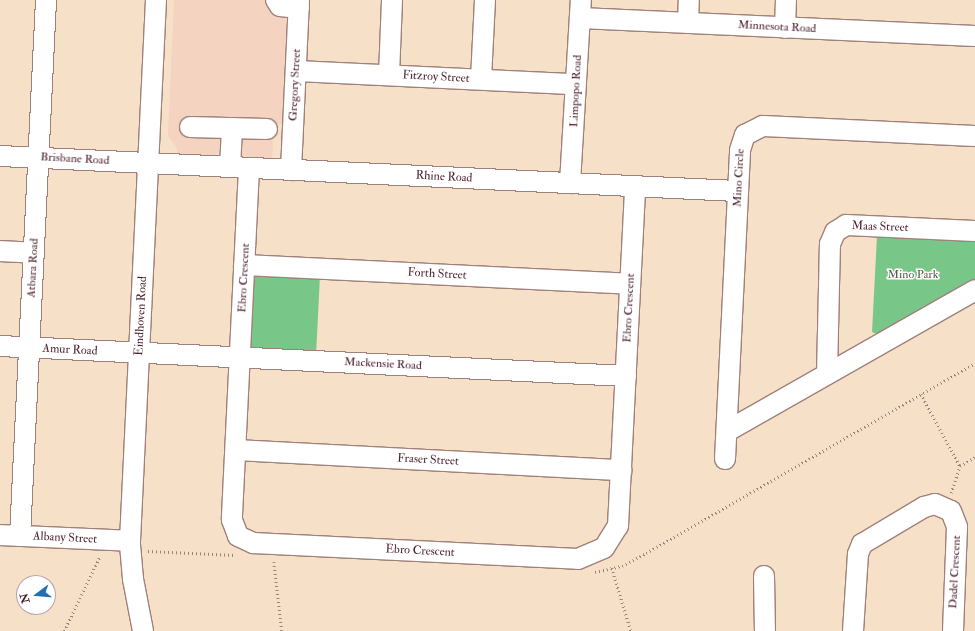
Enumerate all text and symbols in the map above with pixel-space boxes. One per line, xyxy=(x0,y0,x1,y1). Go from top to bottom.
street label: Minnesota Road xyxy=(737,18,817,36)
street label: Gregory Street xyxy=(286,48,304,122)
street label: Limpopo Road xyxy=(567,54,585,128)
street label: Fitzroy Street xyxy=(402,68,470,86)
street label: Mino Circle xyxy=(730,148,748,208)
street label: Brisbane Road xyxy=(40,150,110,168)
street label: Rhine Road xyxy=(415,168,473,186)
street label: Maas Street xyxy=(851,219,909,235)
street label: Atbara Road xyxy=(24,238,42,298)
street label: Ebro Crescent xyxy=(235,243,253,313)
street label: Forth Street xyxy=(407,265,467,283)
park label: Mino Park xyxy=(887,268,939,282)
street label: Ebro Crescent xyxy=(620,273,638,343)
street label: Eindhoven Road xyxy=(132,276,150,356)
street label: Amur Road xyxy=(42,341,98,359)
street label: Mackensie Road xyxy=(344,355,422,373)
street label: Fraser Street xyxy=(397,451,459,469)
street label: Albany Street xyxy=(33,529,97,547)
street label: Dadel Crescent xyxy=(946,535,964,609)
street label: Ebro Crescent xyxy=(385,542,455,560)
north arrow xyxy=(16,575,56,615)
text: N xyxy=(17,592,33,605)

